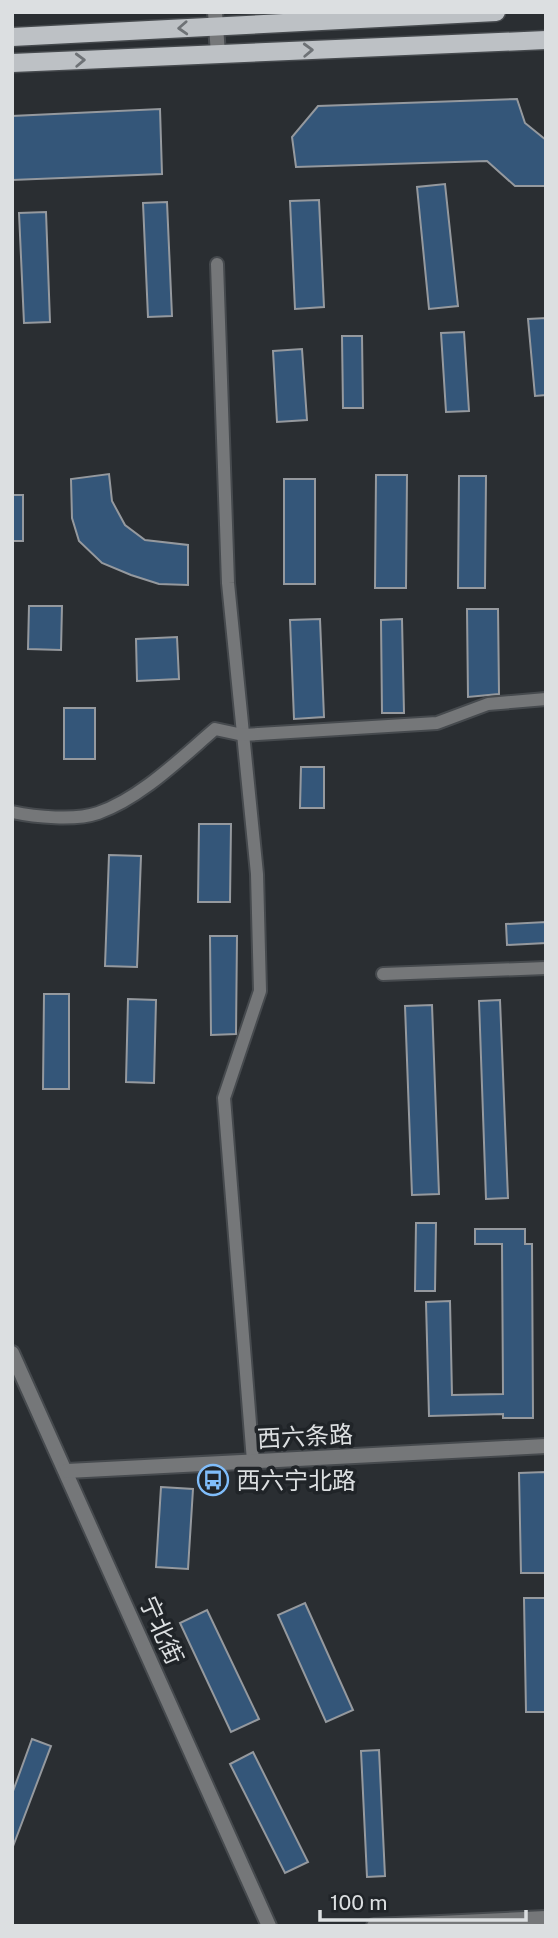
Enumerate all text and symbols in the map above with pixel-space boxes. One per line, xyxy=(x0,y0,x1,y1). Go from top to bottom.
one-way arrow xyxy=(177,21,188,36)
one-way arrow xyxy=(302,43,313,58)
one-way arrow xyxy=(75,52,86,67)
street label: 西六条路 xyxy=(256,1420,354,1452)
bus stop icon: 西六宁北路 xyxy=(196,1463,230,1497)
place label: 西六宁北路 xyxy=(236,1466,356,1494)
street label: 宁北街 xyxy=(135,1591,189,1669)
scale bar xyxy=(320,1878,526,1922)
text: 100 m xyxy=(330,1890,387,1915)

